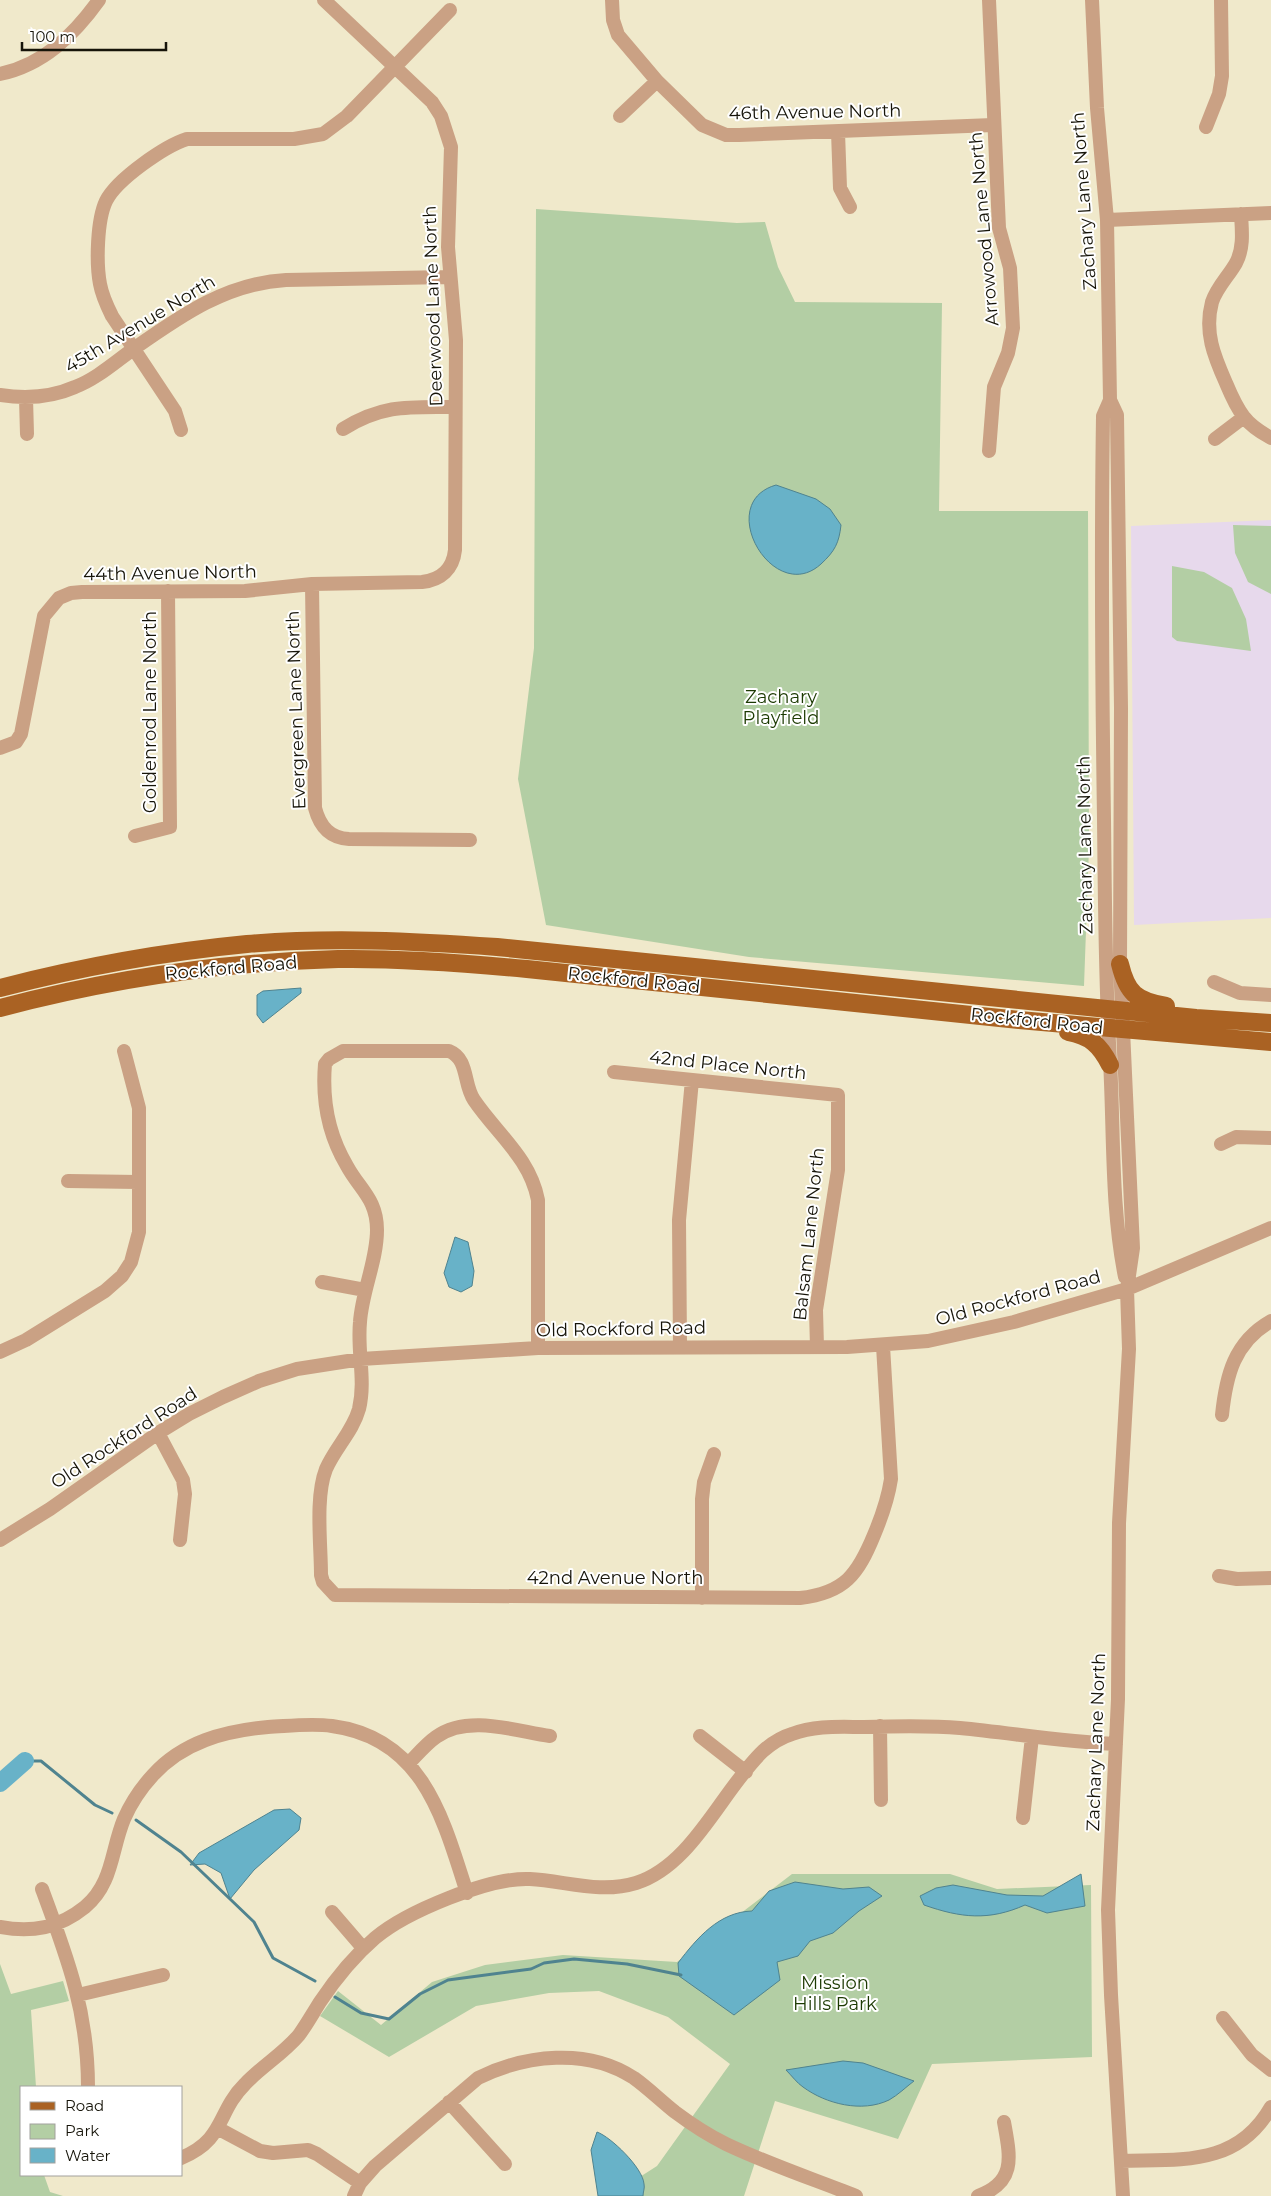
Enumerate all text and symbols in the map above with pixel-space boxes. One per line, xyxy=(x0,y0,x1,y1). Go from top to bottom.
scale bar xyxy=(22,20,166,52)
text: 100 m xyxy=(30,27,75,46)
street label: 46th Avenue North xyxy=(729,99,901,125)
street label: Zachary Lane North xyxy=(1067,111,1101,291)
street label: Arrowood Lane North xyxy=(965,131,1003,327)
street label: Deerwood Lane North xyxy=(418,205,448,407)
street label: 45th Avenue North xyxy=(61,270,219,378)
street label: 44th Avenue North xyxy=(83,560,257,586)
street label: Evergreen Lane North xyxy=(282,610,310,810)
street label: Goldenrod Lane North xyxy=(139,611,161,813)
park label: Zachary Playfield xyxy=(743,686,819,729)
street label: Zachary Lane North xyxy=(1072,756,1098,934)
street label: Rockford Road xyxy=(164,951,298,985)
street label: Rockford Road xyxy=(567,962,701,998)
street label: Rockford Road xyxy=(970,1003,1104,1039)
street label: 42nd Place North xyxy=(648,1046,808,1084)
street label: Balsam Lane North xyxy=(789,1146,829,1322)
street label: Old Rockford Road xyxy=(933,1265,1103,1331)
street label: Old Rockford Road xyxy=(536,1317,706,1341)
street label: Old Rockford Road xyxy=(47,1382,201,1494)
street label: 42nd Avenue North xyxy=(527,1567,703,1589)
street label: Zachary Lane North xyxy=(1082,1652,1110,1832)
park label: Mission Hills Park xyxy=(793,1972,877,2015)
legend xyxy=(20,2086,182,2176)
text: Road xyxy=(65,2096,104,2115)
text: Park xyxy=(65,2121,99,2140)
text: Water xyxy=(65,2146,111,2165)

